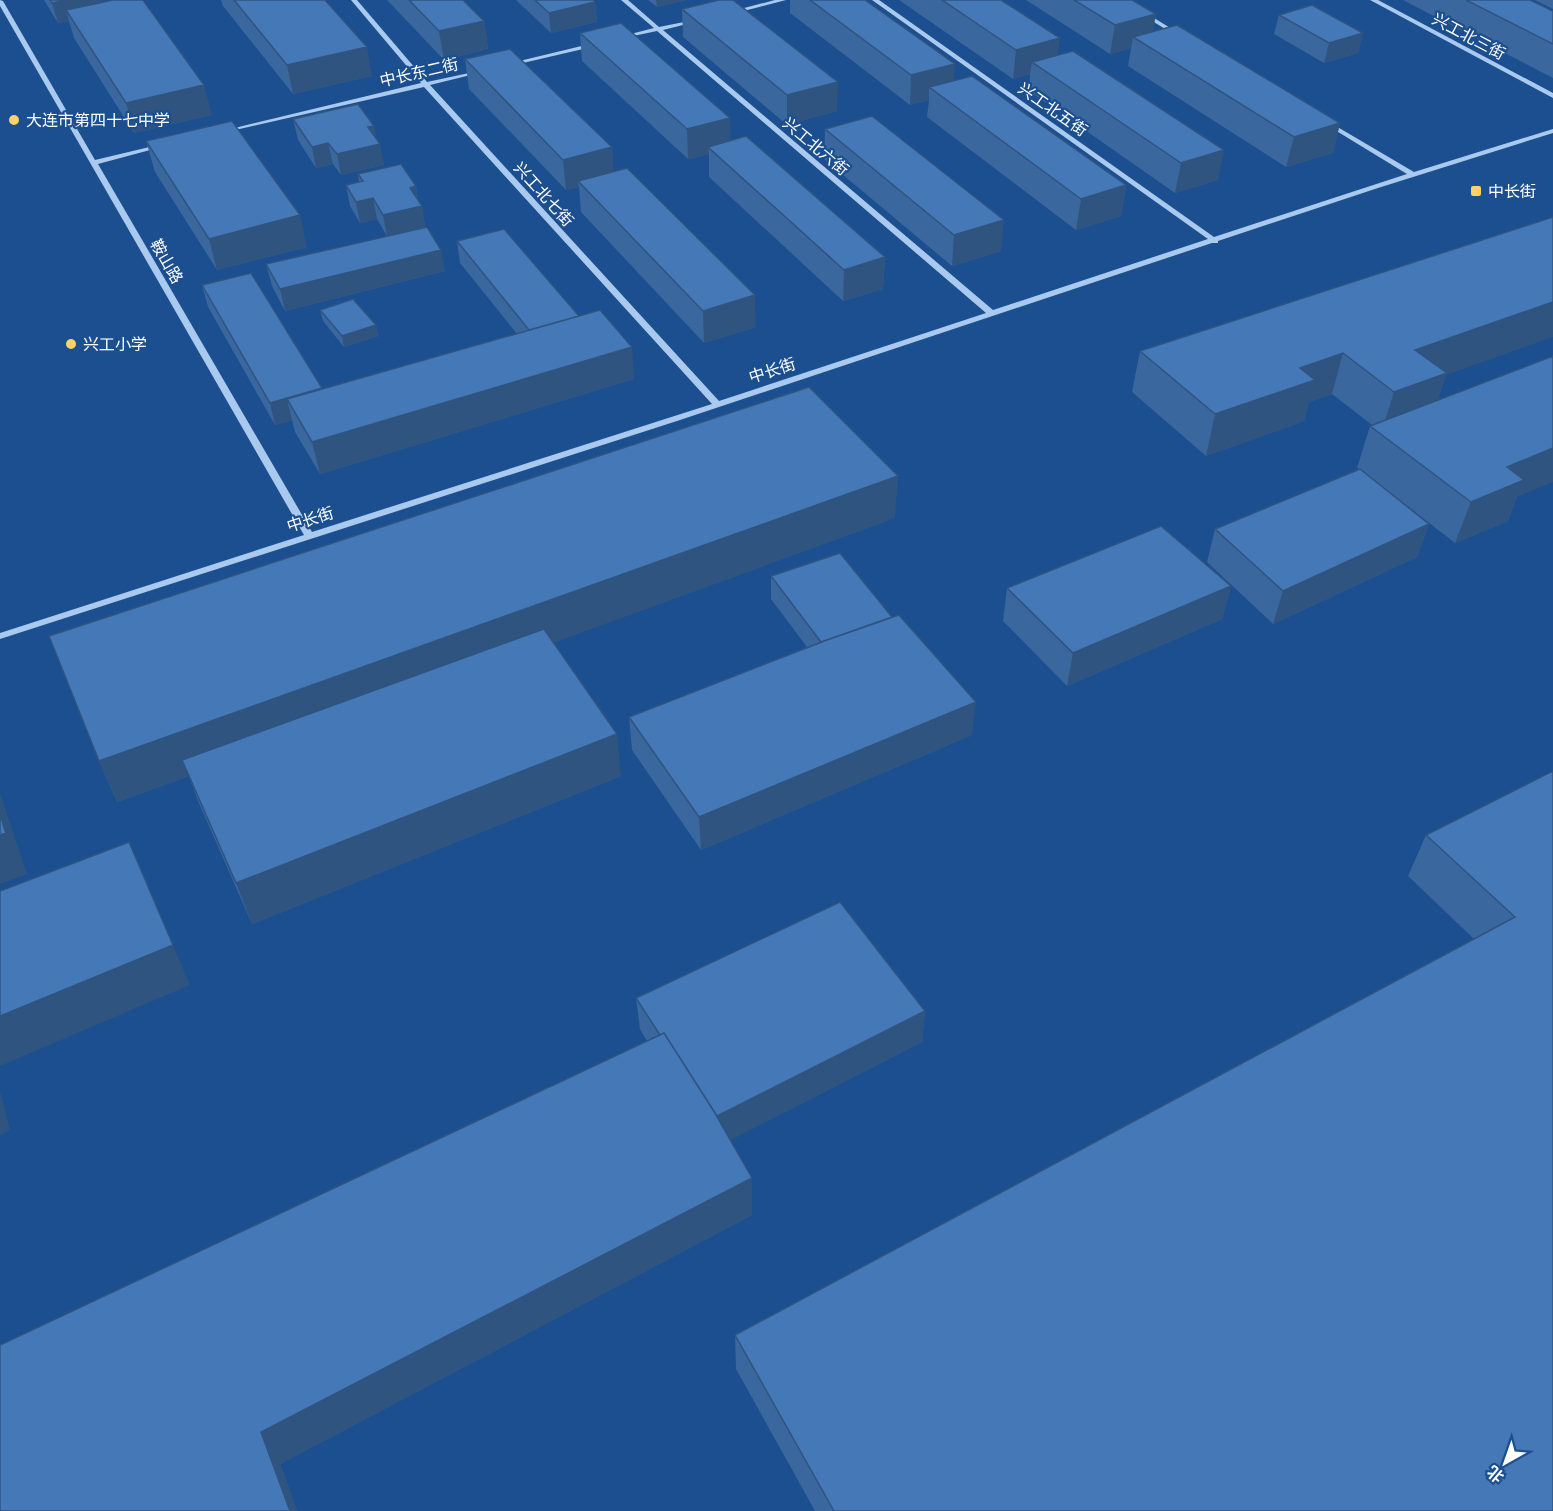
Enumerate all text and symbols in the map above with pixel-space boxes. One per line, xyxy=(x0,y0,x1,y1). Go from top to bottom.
street label: 兴工北三街 xyxy=(1429,8,1509,64)
street label: 中长东二街 xyxy=(378,52,460,92)
street label: 兴工北五街 xyxy=(1014,77,1092,141)
place label: 大连市第四十七中学 xyxy=(26,109,170,131)
street label: 兴工北六街 xyxy=(778,112,854,180)
marker: 大连市第四十七中学 xyxy=(7,113,21,127)
street label: 兴工北七街 xyxy=(509,157,579,231)
place label: 中长街 xyxy=(1488,180,1536,202)
marker: 中长街 xyxy=(1469,184,1483,198)
street label: 鞍山路 xyxy=(145,235,189,287)
place label: 兴工小学 xyxy=(83,333,147,355)
marker: 兴工小学 xyxy=(64,337,78,351)
street label: 中长街 xyxy=(746,352,798,388)
street label: 中长街 xyxy=(284,501,336,537)
north arrow xyxy=(1475,1433,1535,1493)
text: 北 xyxy=(1482,1461,1509,1488)

